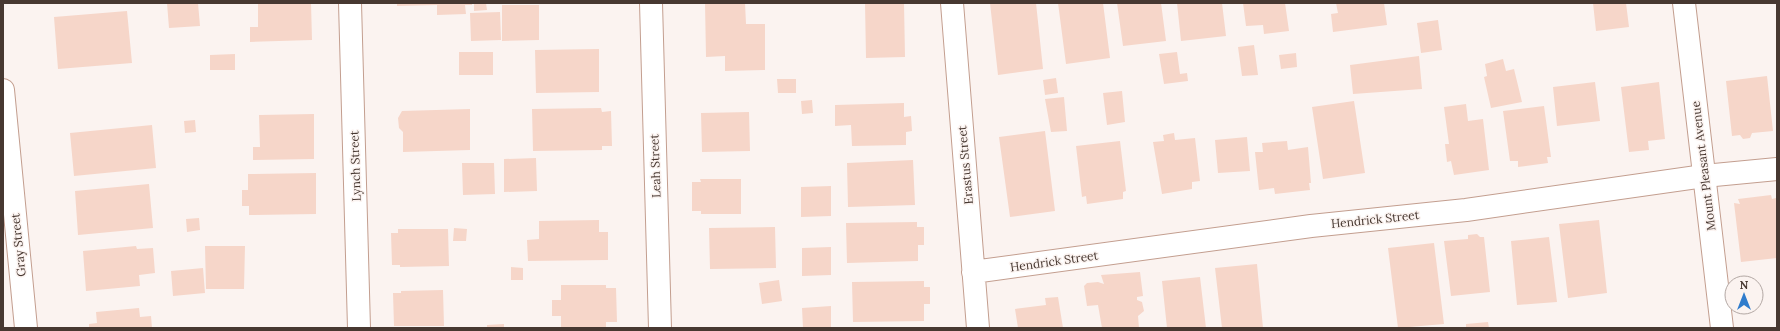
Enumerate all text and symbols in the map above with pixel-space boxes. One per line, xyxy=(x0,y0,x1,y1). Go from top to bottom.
street label: Mount Pleasant Avenue xyxy=(1688,100,1718,232)
street label: Erastus Street xyxy=(954,125,976,205)
street label: Lynch Street xyxy=(346,130,364,202)
street label: Leah Street xyxy=(646,133,664,198)
street label: Hendrick Street xyxy=(1330,207,1420,231)
street label: Gray Street xyxy=(7,212,29,278)
street label: Hendrick Street xyxy=(1009,247,1099,275)
north arrow xyxy=(1724,275,1764,315)
text: N xyxy=(1740,278,1749,292)

